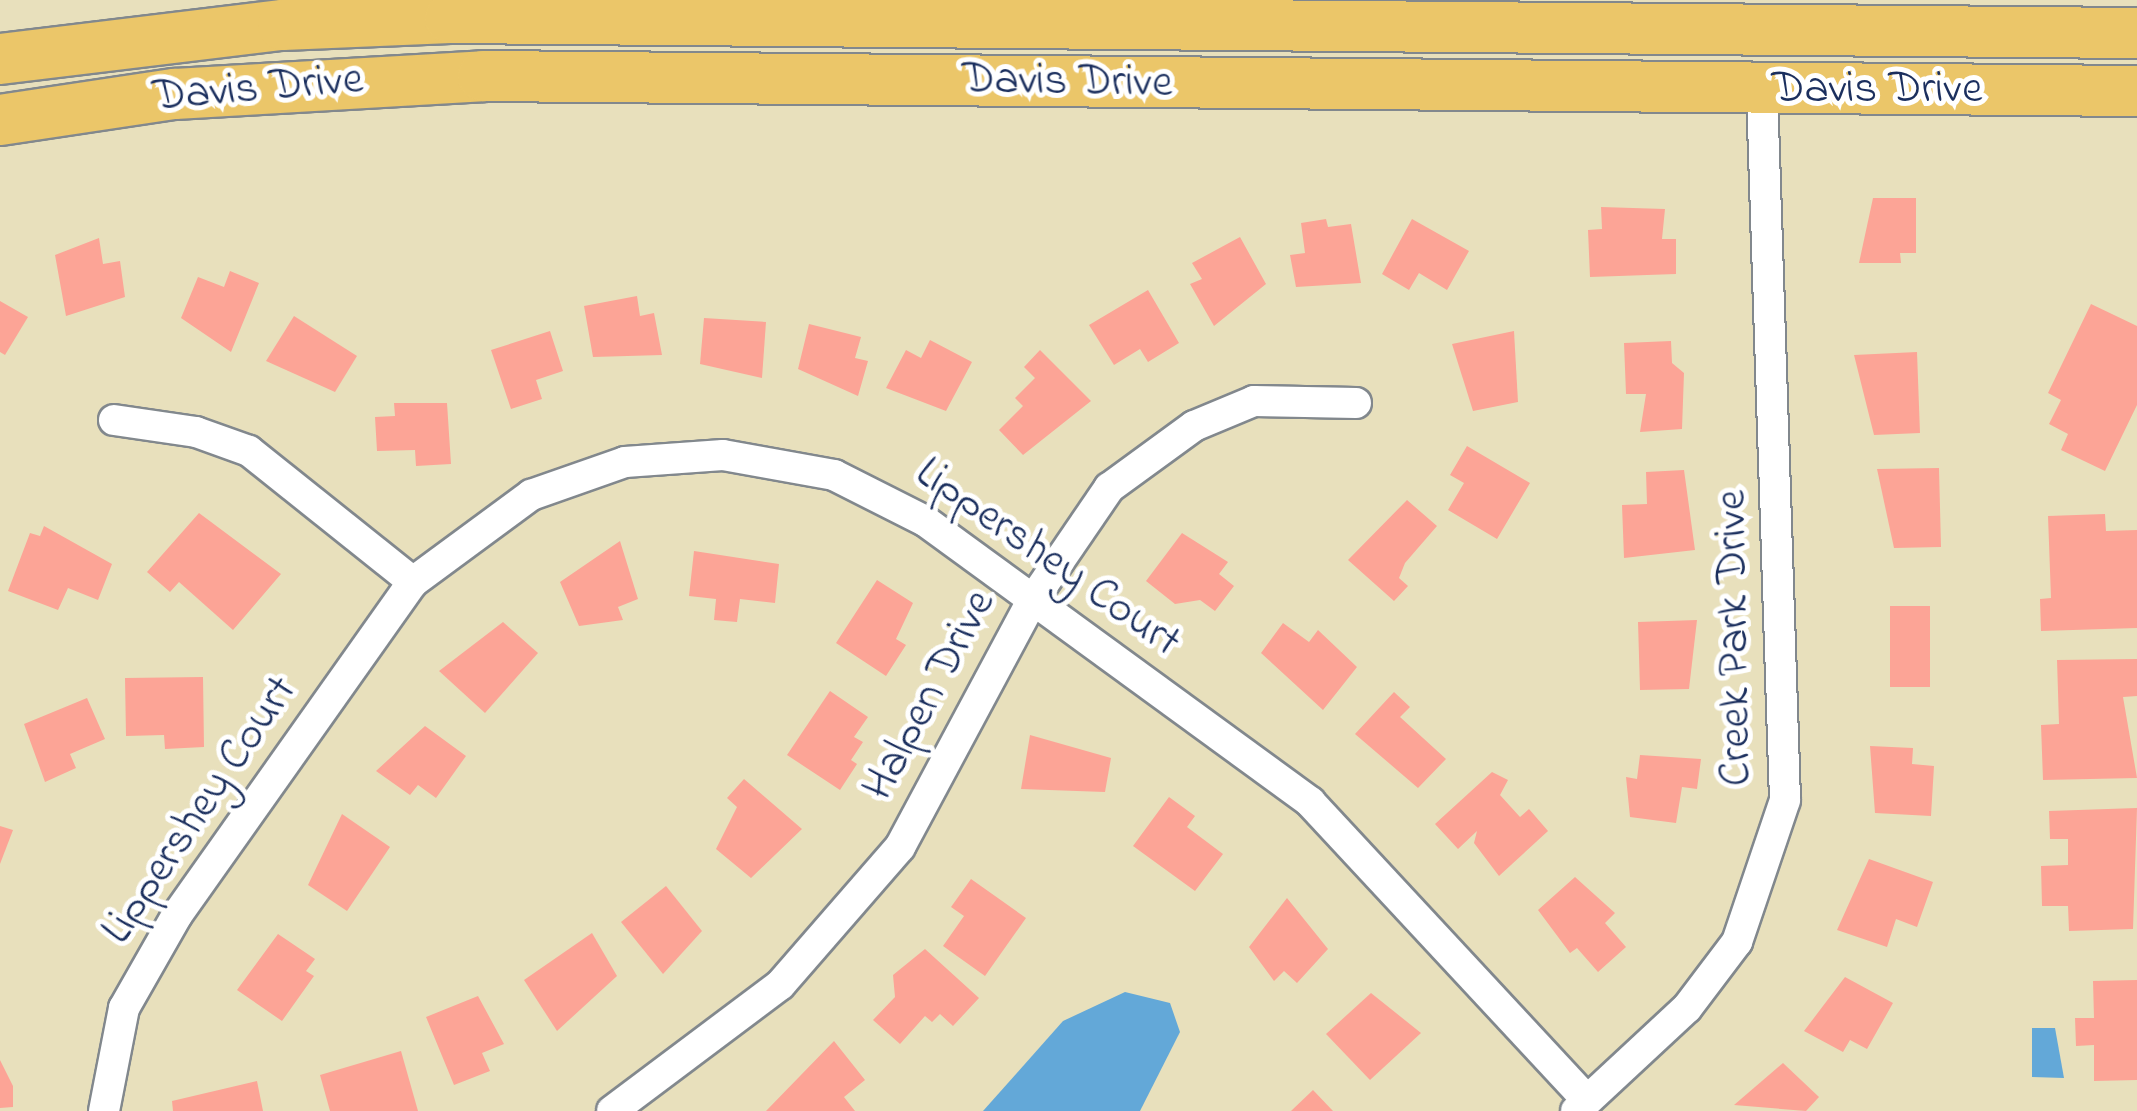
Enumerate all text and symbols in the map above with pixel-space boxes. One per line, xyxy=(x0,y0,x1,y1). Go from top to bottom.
street label: Davis Drive xyxy=(151,54,365,126)
street label: Davis Drive xyxy=(961,54,1173,112)
street label: Davis Drive xyxy=(1772,64,1982,118)
street label: Lippershey Court xyxy=(904,448,1190,670)
street label: Creek Park Drive xyxy=(1706,489,1766,787)
street label: Halpen Drive xyxy=(853,582,1009,810)
street label: Lippershey Court xyxy=(92,667,310,955)

